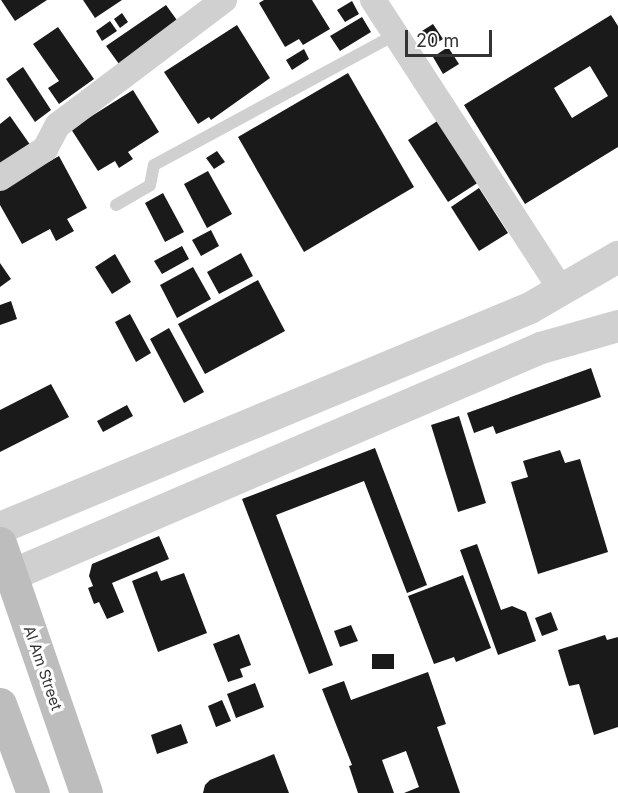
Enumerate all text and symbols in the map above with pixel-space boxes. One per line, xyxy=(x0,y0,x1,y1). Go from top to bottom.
scale bar xyxy=(408,18,495,56)
text: 20 m xyxy=(416,30,459,51)
street label: Al Am Street xyxy=(20,623,66,713)

